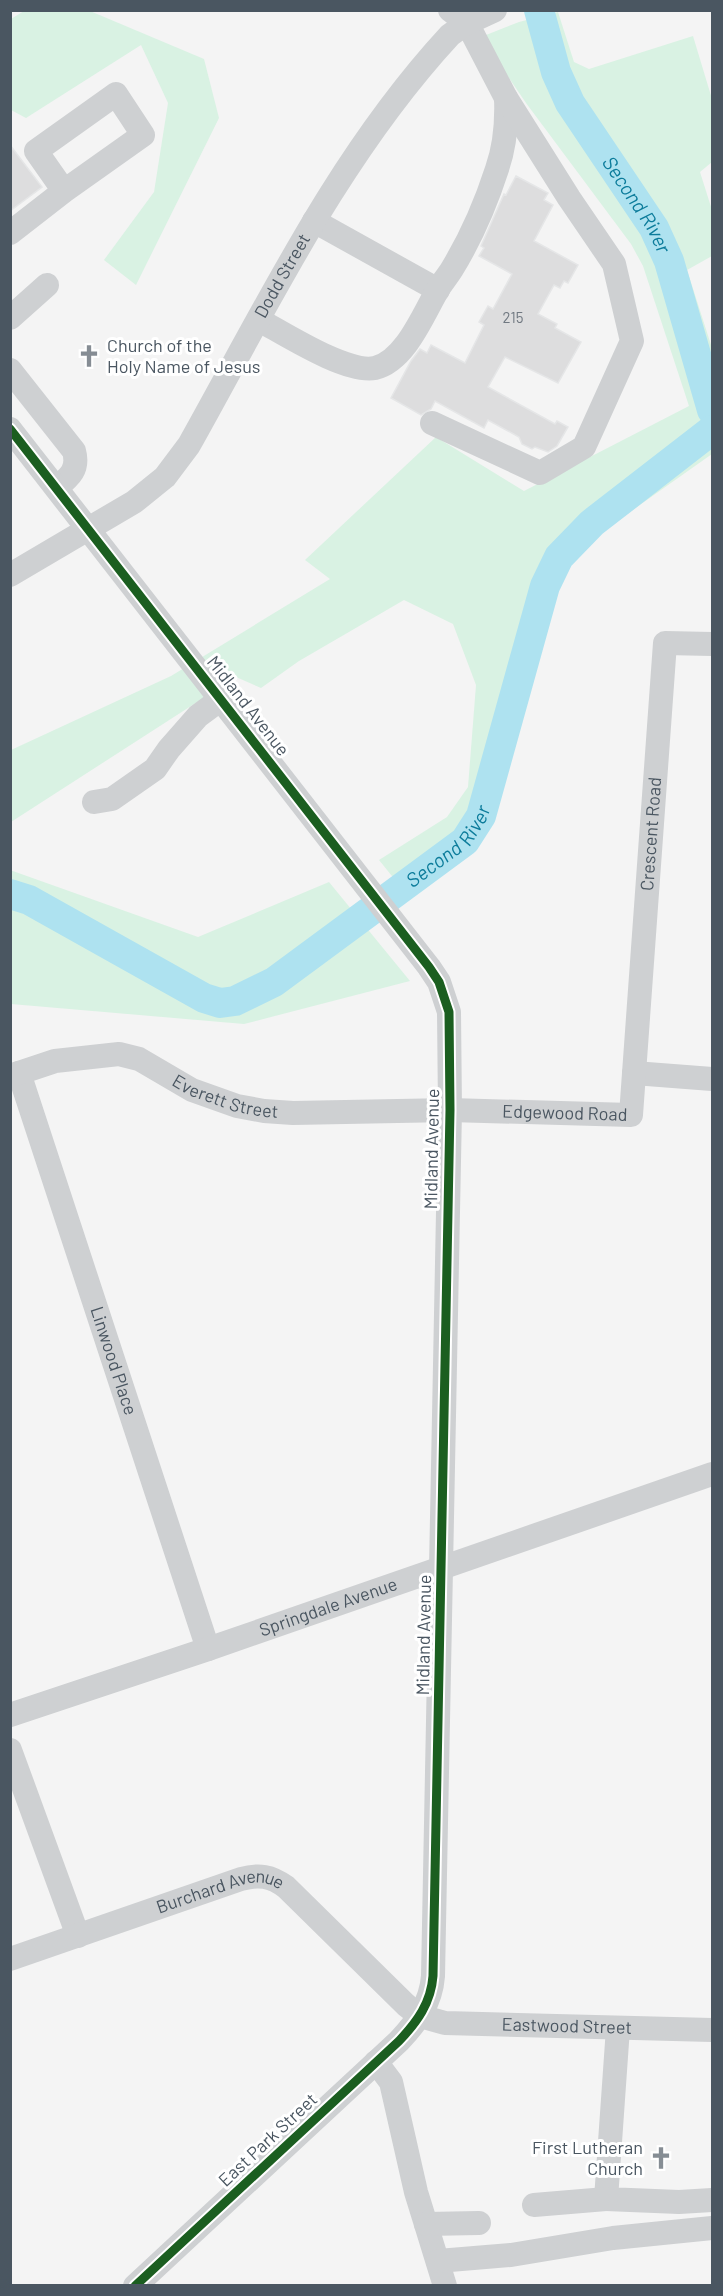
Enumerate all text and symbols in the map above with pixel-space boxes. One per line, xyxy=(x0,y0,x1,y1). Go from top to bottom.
water label: Second River xyxy=(598,151,677,257)
street label: Dodd Street xyxy=(249,229,314,321)
house number: 215 xyxy=(503,308,523,326)
place label: Church of the Holy Name of Jesus xyxy=(107,334,260,377)
church icon: Church of the Holy Name of Jesus xyxy=(76,343,102,369)
street label: Midland Avenue xyxy=(203,651,295,760)
street label: Crescent Road xyxy=(635,776,665,892)
water label: Second River xyxy=(401,802,495,892)
street label: Everett Street xyxy=(169,1069,279,1122)
street label: Midland Avenue xyxy=(419,1088,443,1210)
street label: Edgewood Road xyxy=(502,1099,628,1125)
street label: Linwood Place xyxy=(86,1303,142,1418)
street label: Springdale Avenue xyxy=(256,1572,400,1640)
street label: Midland Avenue xyxy=(411,1574,435,1696)
street label: Burchard Avenue xyxy=(153,1864,289,1918)
street label: Eastwood Street xyxy=(501,2012,632,2038)
street label: East Park Street xyxy=(213,2088,321,2191)
place label: First Lutheran Church xyxy=(532,2136,643,2179)
church icon: First Lutheran Church xyxy=(648,2145,674,2171)

